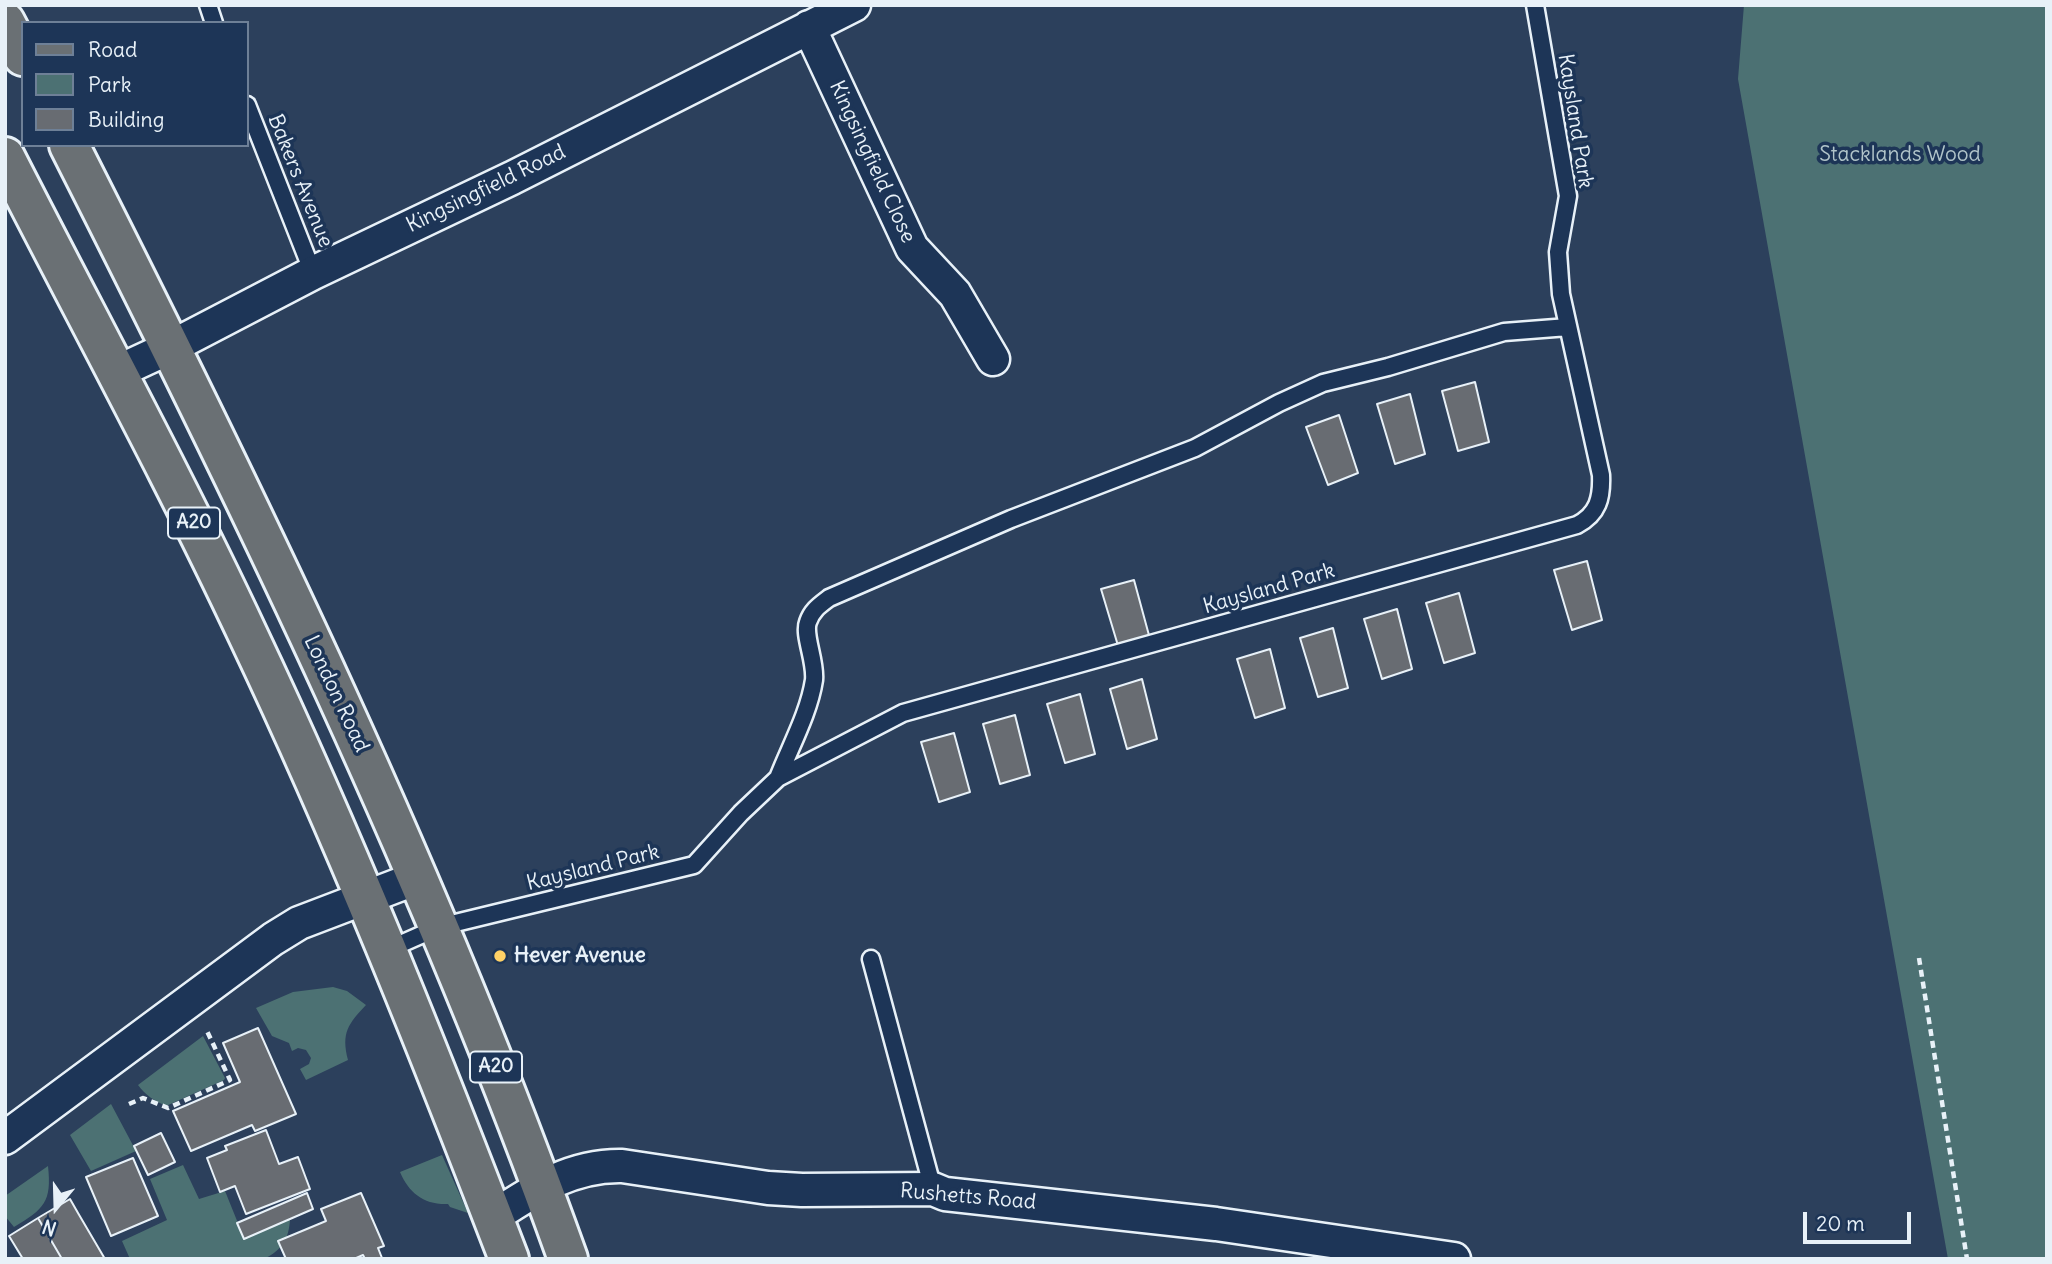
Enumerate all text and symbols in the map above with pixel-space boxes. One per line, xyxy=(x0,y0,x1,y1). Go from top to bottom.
legend xyxy=(21,21,248,147)
text: Road xyxy=(88,36,137,63)
street label: Kaysland Park xyxy=(1552,52,1598,190)
text: Park xyxy=(88,71,131,98)
street label: Kingsingfield Close xyxy=(823,77,921,247)
text: Building xyxy=(88,106,164,133)
street label: Bakers Avenue xyxy=(262,111,338,251)
street label: Kingsingfield Road xyxy=(402,140,570,238)
park label: Stacklands Wood xyxy=(1819,142,1981,168)
road number: A20 xyxy=(168,508,220,538)
street label: Kaysland Park xyxy=(1200,558,1338,620)
street label: London Road xyxy=(298,632,374,756)
street label: Kaysland Park xyxy=(524,839,662,897)
place label: Hever Avenue xyxy=(514,943,646,969)
marker: Hever Avenue xyxy=(492,948,508,964)
road number: A20 xyxy=(470,1051,522,1082)
north arrow xyxy=(21,1173,91,1243)
street label: Rushetts Road xyxy=(899,1179,1037,1215)
scale bar xyxy=(1807,1198,1916,1242)
text: 20 m xyxy=(1816,1210,1865,1237)
text: N xyxy=(39,1214,59,1241)

